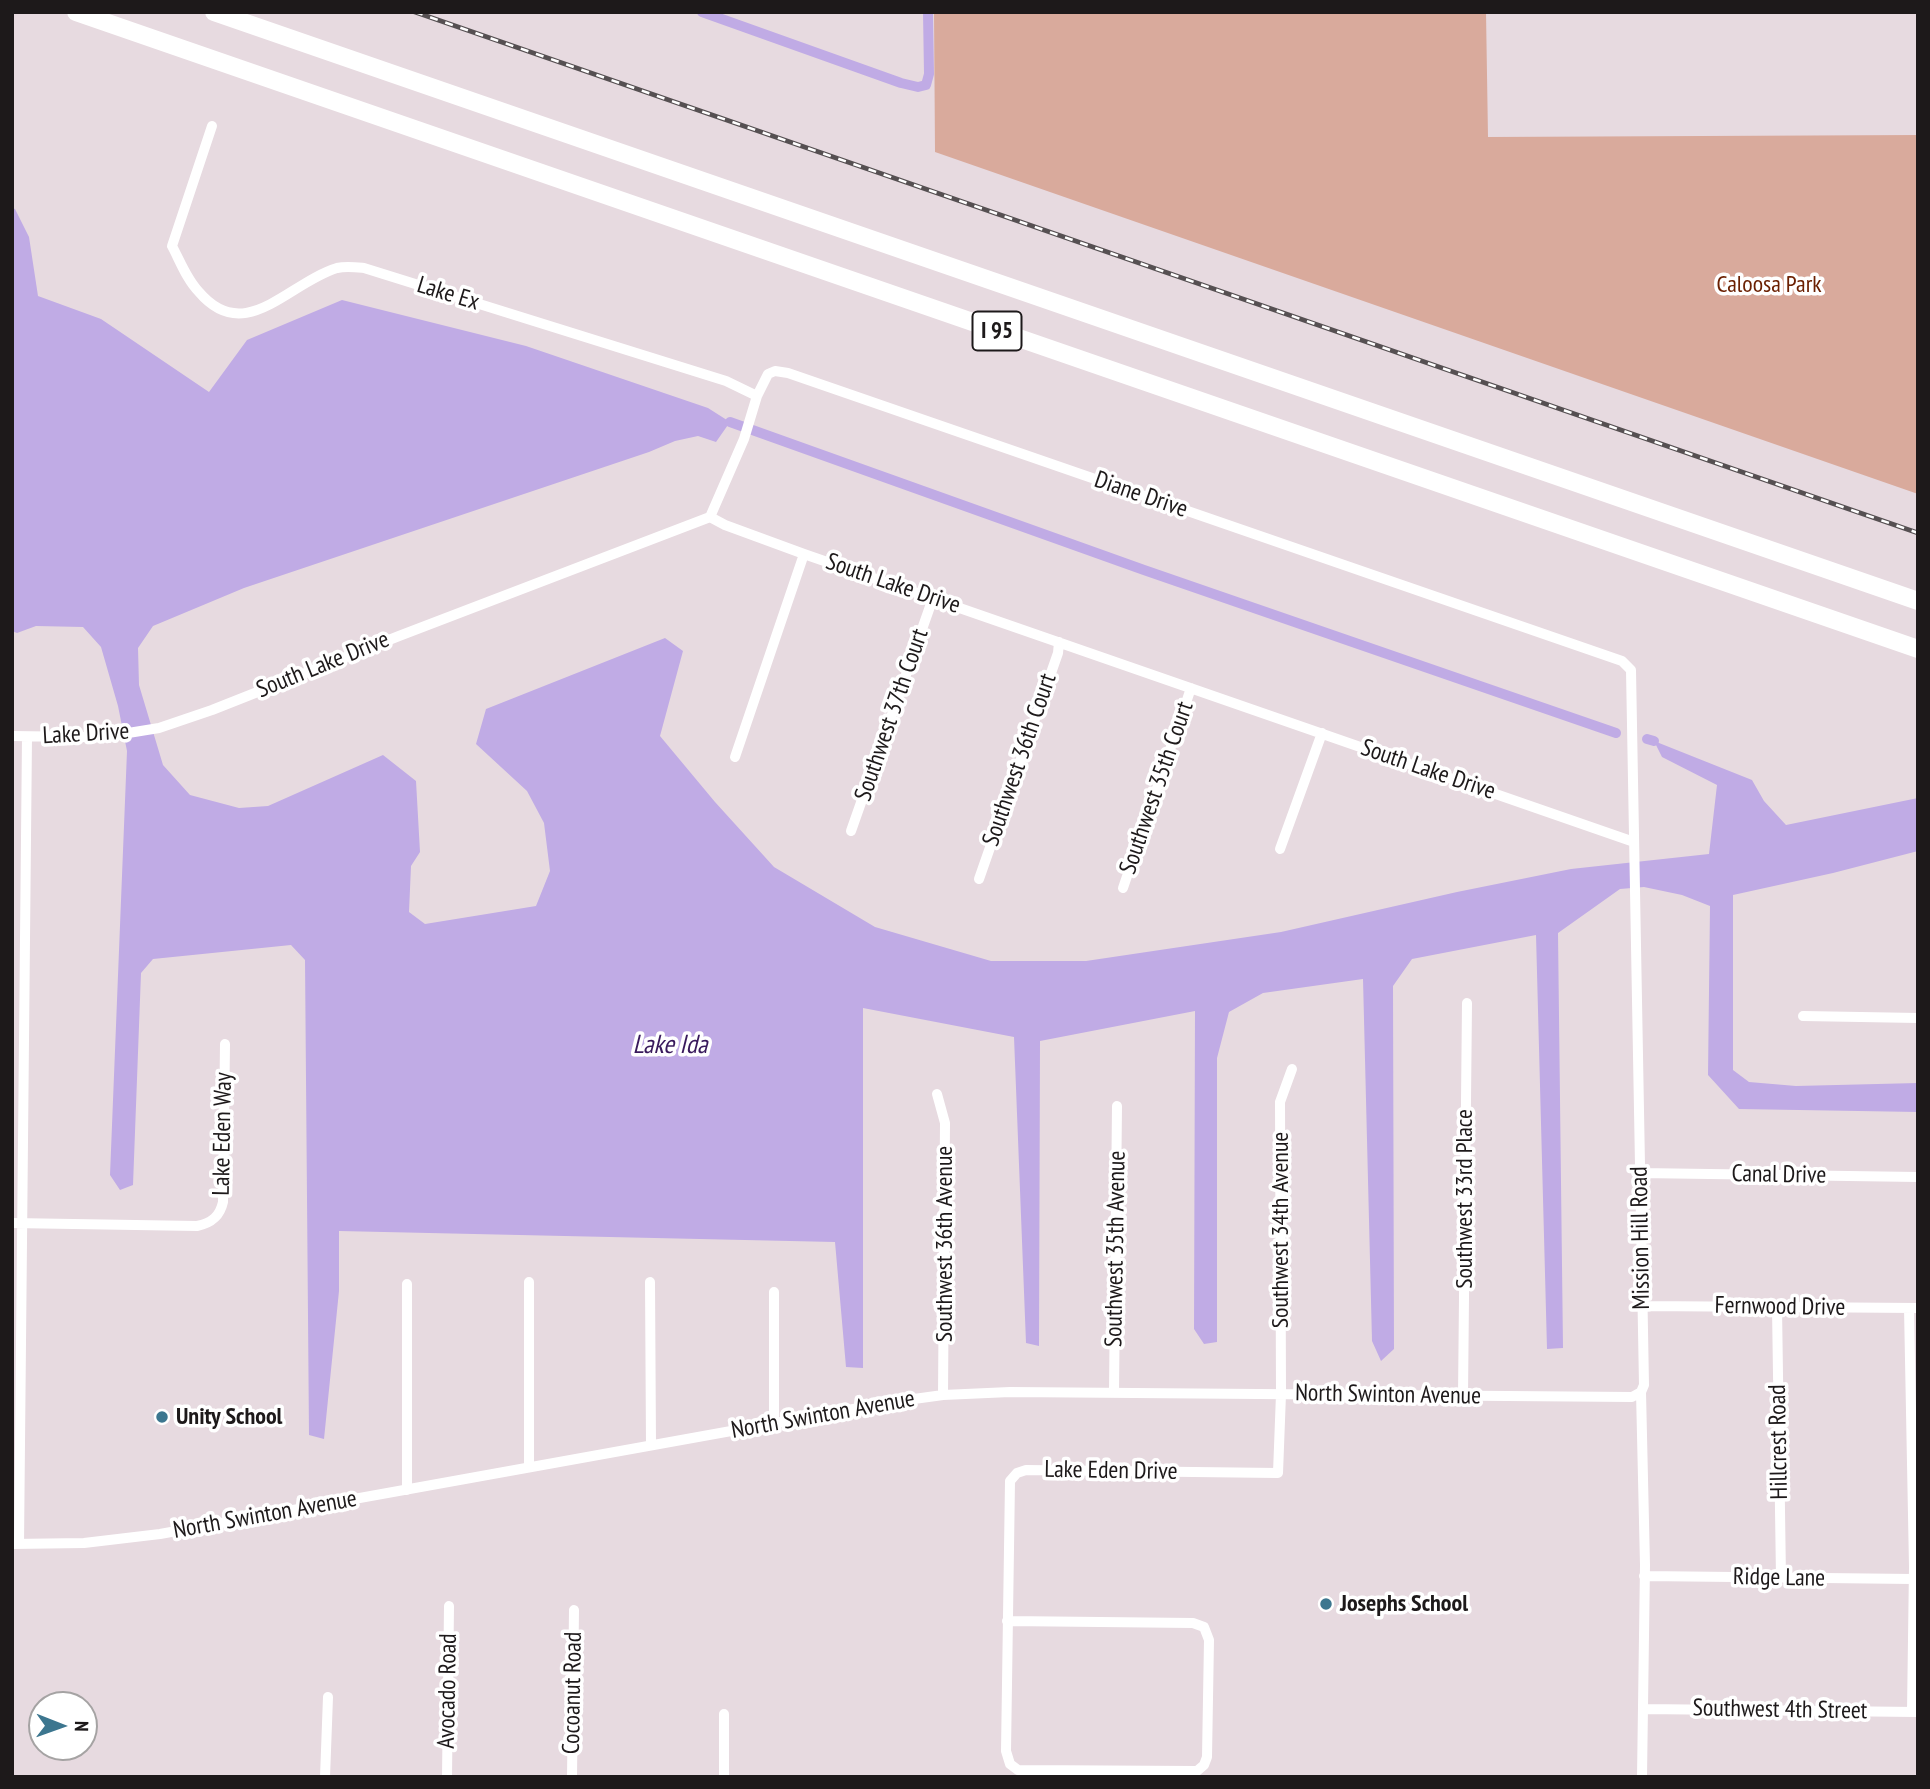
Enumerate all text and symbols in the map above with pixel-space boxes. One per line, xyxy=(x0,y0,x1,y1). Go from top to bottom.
street label: Lake Ex xyxy=(413,271,483,317)
park label: Caloosa Park xyxy=(1716,271,1822,299)
road number: I 95 xyxy=(972,312,1021,350)
street label: Diane Drive xyxy=(1091,466,1191,524)
street label: South Lake Drive xyxy=(822,548,964,620)
street label: South Lake Drive xyxy=(253,625,393,705)
street label: Southwest 37th Court xyxy=(849,625,935,805)
street label: Southwest 36th Court xyxy=(977,670,1063,850)
street label: Southwest 35th Court xyxy=(1114,698,1200,878)
street label: Lake Drive xyxy=(42,717,130,751)
street label: South Lake Drive xyxy=(1357,734,1499,806)
water label: Lake Ida xyxy=(633,1030,707,1062)
street label: Lake Eden Way xyxy=(208,1072,238,1196)
street label: Southwest 33rd Place xyxy=(1451,1109,1479,1289)
street label: Southwest 34th Avenue xyxy=(1267,1132,1295,1328)
street label: Southwest 36th Avenue xyxy=(931,1146,959,1342)
street label: Southwest 35th Avenue xyxy=(1100,1151,1132,1347)
street label: Canal Drive xyxy=(1731,1160,1827,1190)
street label: Mission Hill Road xyxy=(1625,1166,1657,1310)
street label: Fernwood Drive xyxy=(1714,1291,1846,1323)
street label: North Swinton Avenue xyxy=(1295,1379,1481,1411)
street label: Hillcrest Road xyxy=(1764,1384,1794,1500)
street label: North Swinton Avenue xyxy=(729,1385,917,1445)
place label: Unity School xyxy=(176,1403,282,1431)
marker: Unity School xyxy=(154,1409,170,1425)
street label: Lake Eden Drive xyxy=(1044,1455,1178,1487)
street label: North Swinton Avenue xyxy=(171,1485,359,1545)
street label: Ridge Lane xyxy=(1733,1563,1825,1593)
place label: Josephs School xyxy=(1340,1590,1468,1618)
marker: Josephs School xyxy=(1318,1596,1334,1612)
street label: Cocoanut Road xyxy=(558,1632,588,1754)
street label: Avocado Road xyxy=(433,1633,463,1749)
north arrow xyxy=(28,1691,98,1761)
street label: Southwest 4th Street xyxy=(1692,1694,1868,1726)
text: N xyxy=(70,1721,94,1732)

